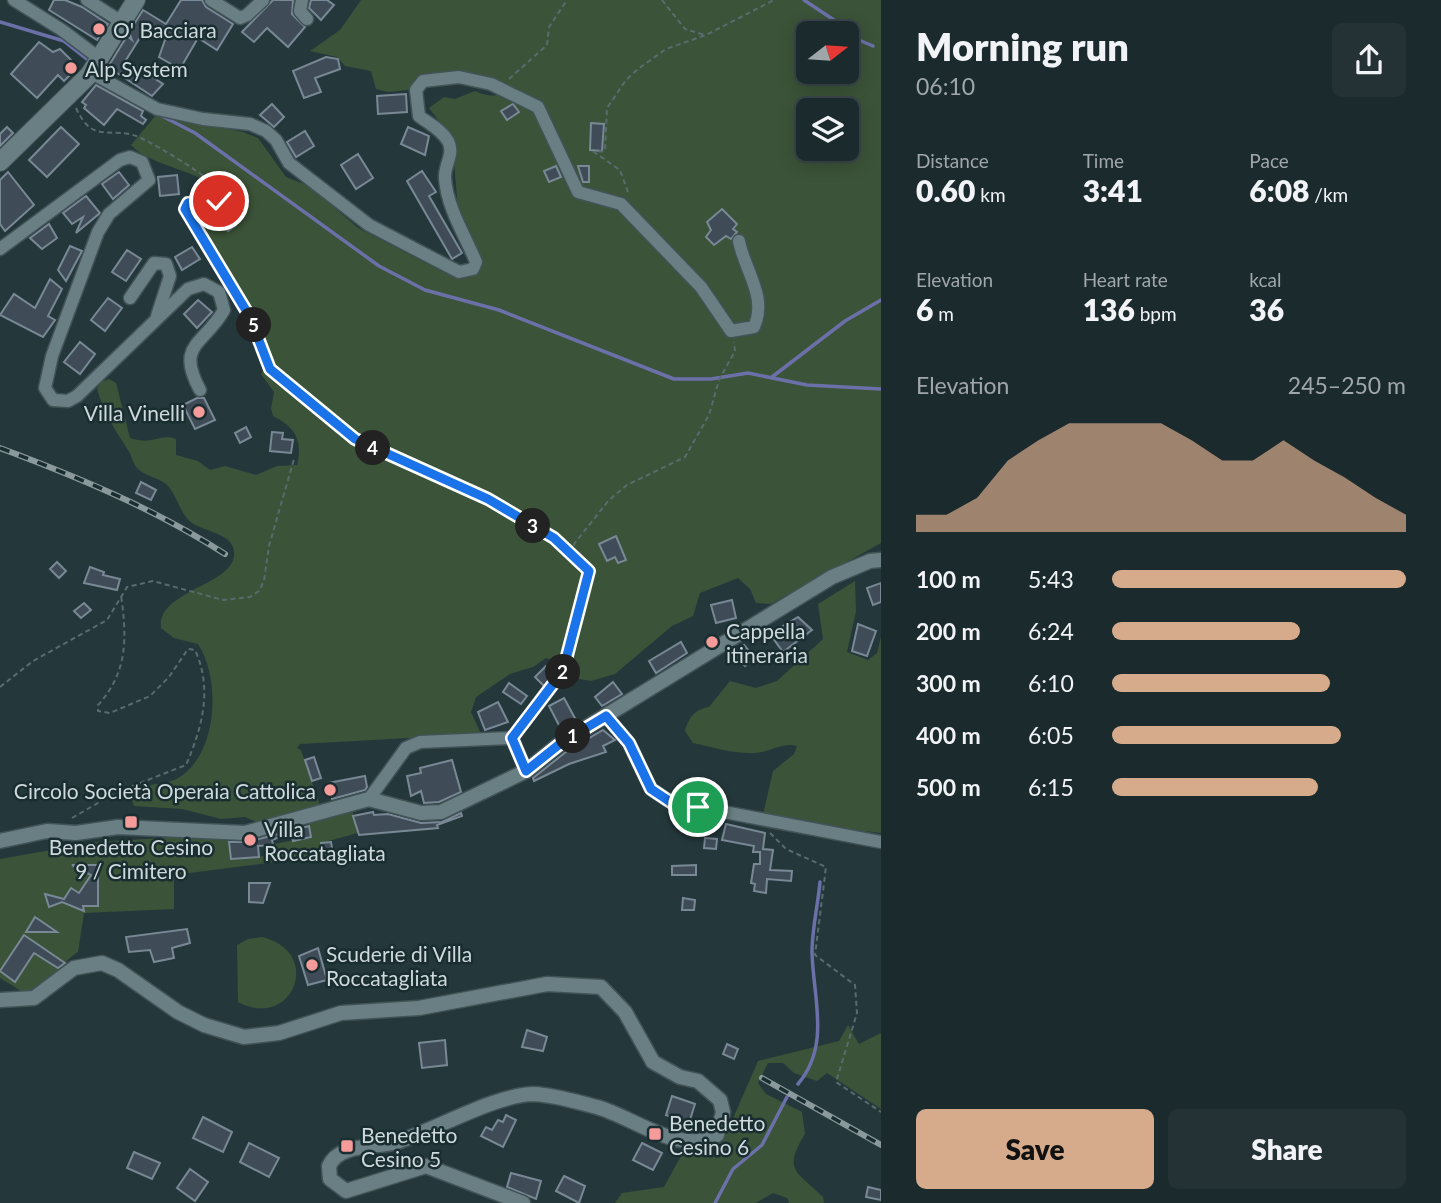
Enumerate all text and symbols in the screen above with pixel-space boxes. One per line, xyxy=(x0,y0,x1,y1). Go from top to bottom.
place label: O' Bacciara xyxy=(113,17,217,42)
marker: O' Bacciara xyxy=(91,21,107,37)
north arrow xyxy=(796,21,859,84)
map controls xyxy=(796,21,859,161)
text: Morning run xyxy=(916,23,1129,69)
button: share xyxy=(1332,23,1406,97)
place label: Alp System xyxy=(85,56,188,81)
marker: Alp System xyxy=(63,60,79,76)
text: 06:10 xyxy=(916,72,975,100)
button: layers xyxy=(796,98,859,161)
text: Distance xyxy=(916,149,989,172)
text: Time xyxy=(1083,149,1124,172)
text: Pace xyxy=(1249,149,1289,172)
pin xyxy=(189,171,249,231)
text: 0.60 xyxy=(916,172,975,208)
text: 3:41 xyxy=(1083,172,1143,208)
text: 6:08 xyxy=(1249,172,1309,208)
icon: check xyxy=(200,182,238,220)
text: km xyxy=(975,183,1006,206)
text: /km xyxy=(1309,183,1348,206)
text: Elevation xyxy=(916,268,993,291)
text: Heart rate xyxy=(1083,268,1168,291)
text: kcal xyxy=(1249,268,1281,291)
text: 6 xyxy=(916,291,933,327)
text: 136 xyxy=(1083,291,1135,327)
text: 36 xyxy=(1249,291,1284,327)
text: m xyxy=(933,302,954,325)
text: bpm xyxy=(1135,302,1177,325)
pin: 5 xyxy=(236,308,272,342)
text: 5 xyxy=(248,313,259,336)
text: Elevation xyxy=(916,371,1009,399)
text: 245–250 m xyxy=(1288,371,1406,399)
place label: Villa Vinelli xyxy=(84,400,185,425)
marker: Villa Vinelli xyxy=(191,404,207,420)
pin: 4 xyxy=(356,430,390,466)
text: 4 xyxy=(367,436,378,459)
pin: 3 xyxy=(516,508,550,544)
text: 3 xyxy=(527,514,538,537)
text: 100 m xyxy=(916,565,981,593)
text: 5:43 xyxy=(1028,565,1074,593)
text: 200 m xyxy=(916,617,981,645)
text: 6:24 xyxy=(1028,617,1074,645)
place label: Cappella itineraria xyxy=(726,618,808,667)
marker: Cappella itineraria xyxy=(704,634,720,650)
pin: 2 xyxy=(546,654,580,690)
text: 2 xyxy=(557,660,568,683)
text: 300 m xyxy=(916,669,981,697)
text: 6:10 xyxy=(1028,669,1074,697)
pin: 1 xyxy=(556,718,590,754)
text: 400 m xyxy=(916,721,981,749)
text: 6:05 xyxy=(1028,721,1074,749)
text: 1 xyxy=(567,724,578,747)
text: 500 m xyxy=(916,773,981,801)
text: 6:15 xyxy=(1028,773,1074,801)
pin xyxy=(668,777,728,837)
place label: Circolo Società Operaia Cattolica xyxy=(14,778,316,803)
marker: Circolo Società Operaia Cattolica xyxy=(322,782,338,798)
icon: arrive xyxy=(679,788,717,826)
marker: Benedetto Cesino 9 / Cimitero xyxy=(123,814,139,830)
place label: Villa Roccatagliata xyxy=(264,816,386,865)
marker: Villa Roccatagliata xyxy=(242,832,258,848)
place label: Benedetto Cesino 9 / Cimitero xyxy=(49,834,213,883)
place label: Scuderie di Villa Roccatagliata xyxy=(326,941,472,990)
marker: Scuderie di Villa Roccatagliata xyxy=(304,957,320,973)
button: Save xyxy=(916,1109,1154,1189)
button: Share xyxy=(1168,1109,1406,1189)
place label: Benedetto Cesino 6 xyxy=(669,1110,765,1159)
place label: Benedetto Cesino 5 xyxy=(361,1122,457,1171)
marker: Benedetto Cesino 6 xyxy=(647,1126,663,1142)
marker: Benedetto Cesino 5 xyxy=(339,1138,355,1154)

